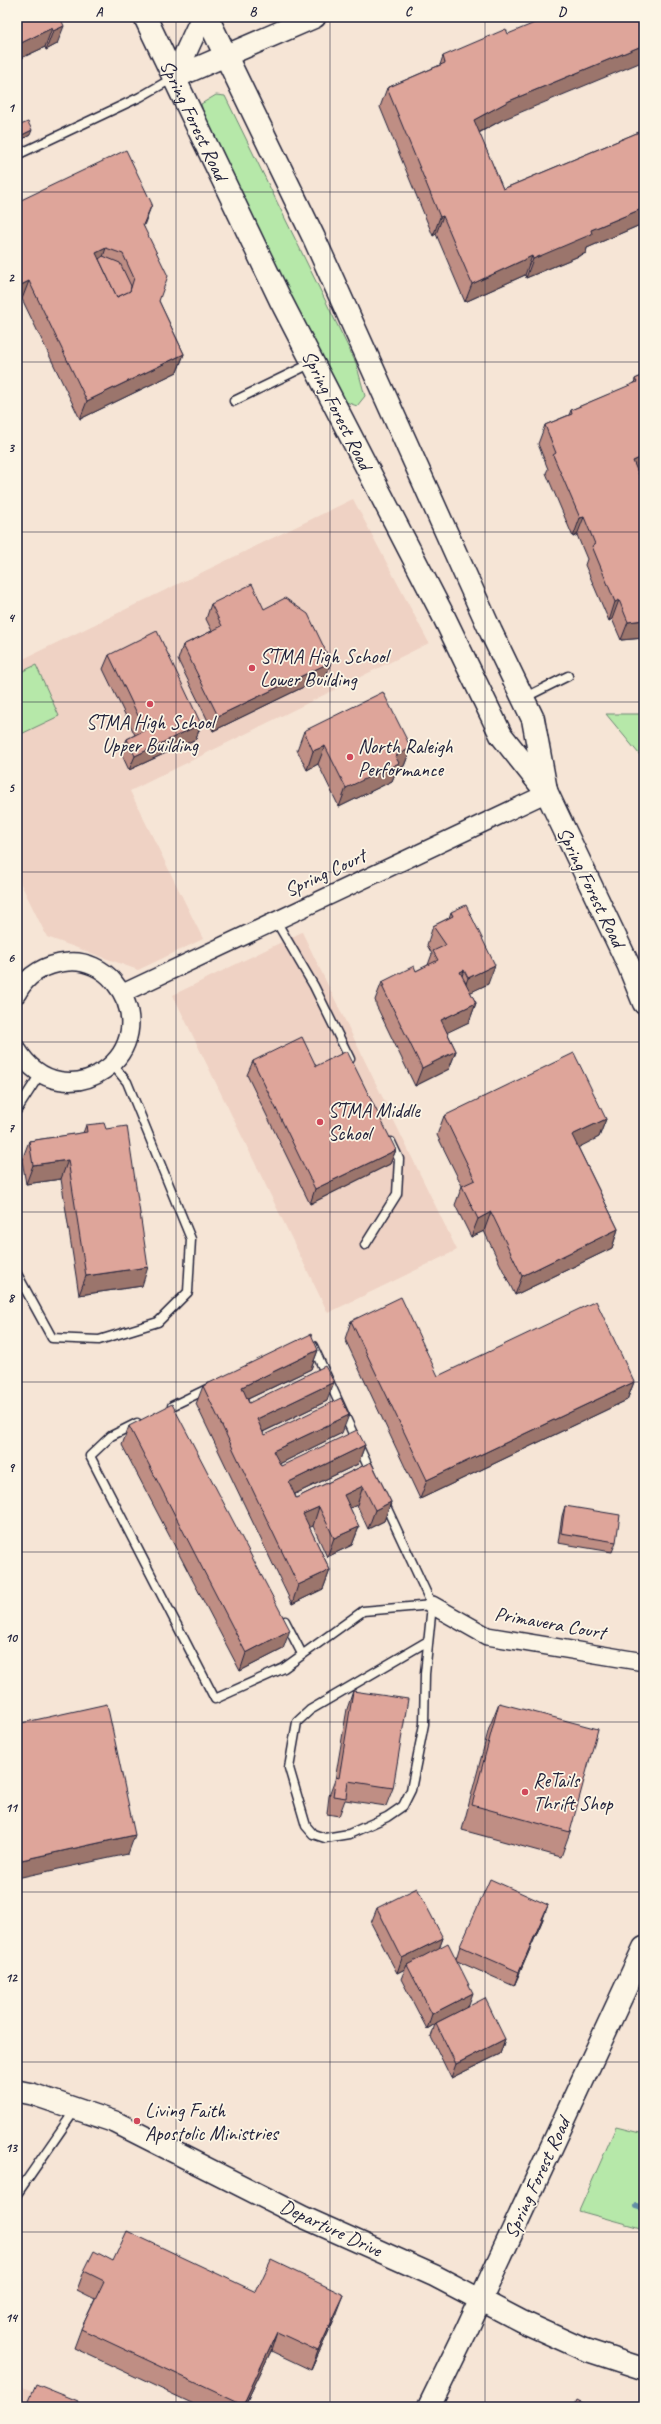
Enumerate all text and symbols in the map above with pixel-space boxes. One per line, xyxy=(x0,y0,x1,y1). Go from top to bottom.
text: A xyxy=(96,4,104,20)
text: B xyxy=(250,4,258,20)
text: C xyxy=(405,4,413,20)
text: D xyxy=(558,4,567,20)
street label: Spring Forest Road xyxy=(155,56,235,187)
text: 1 xyxy=(8,100,16,116)
text: 2 xyxy=(8,270,15,286)
street label: Spring Forest Road xyxy=(296,346,379,477)
text: 3 xyxy=(8,440,15,456)
text: 4 xyxy=(8,610,16,626)
place label: STMA High School Lower Building xyxy=(260,644,392,692)
marker: STMA High School Lower Building xyxy=(247,663,257,673)
marker: STMA High School Upper Building xyxy=(145,699,155,709)
place label: STMA High School Upper Building xyxy=(86,710,218,758)
place label: North Raleigh Performance xyxy=(358,734,453,782)
marker: North Raleigh Performance xyxy=(345,752,355,762)
text: 5 xyxy=(8,780,15,796)
street label: Spring Forest Road xyxy=(551,823,632,954)
street label: Spring Court xyxy=(280,842,373,903)
text: 6 xyxy=(8,950,15,966)
place label: STMA Middle School xyxy=(328,1098,421,1146)
marker: STMA Middle School xyxy=(315,1117,325,1127)
text: 7 xyxy=(8,1120,15,1136)
text: 8 xyxy=(8,1290,16,1306)
text: 9 xyxy=(8,1460,15,1476)
street label: Primavera Court xyxy=(493,1601,611,1646)
text: 10 xyxy=(5,1630,18,1646)
place label: ReTails Thrift Shop xyxy=(533,1768,614,1816)
marker: ReTails Thrift Shop xyxy=(520,1787,530,1797)
text: 11 xyxy=(5,1800,19,1816)
text: 12 xyxy=(5,1970,18,1986)
place label: Living Faith Apostolic Ministries xyxy=(145,2098,280,2146)
street label: Spring Forest Road xyxy=(498,2111,577,2242)
marker: Living Faith Apostolic Ministries xyxy=(132,2116,142,2126)
text: 13 xyxy=(5,2140,18,2156)
street label: Departure Drive xyxy=(276,2194,387,2263)
text: 14 xyxy=(5,2310,19,2326)

